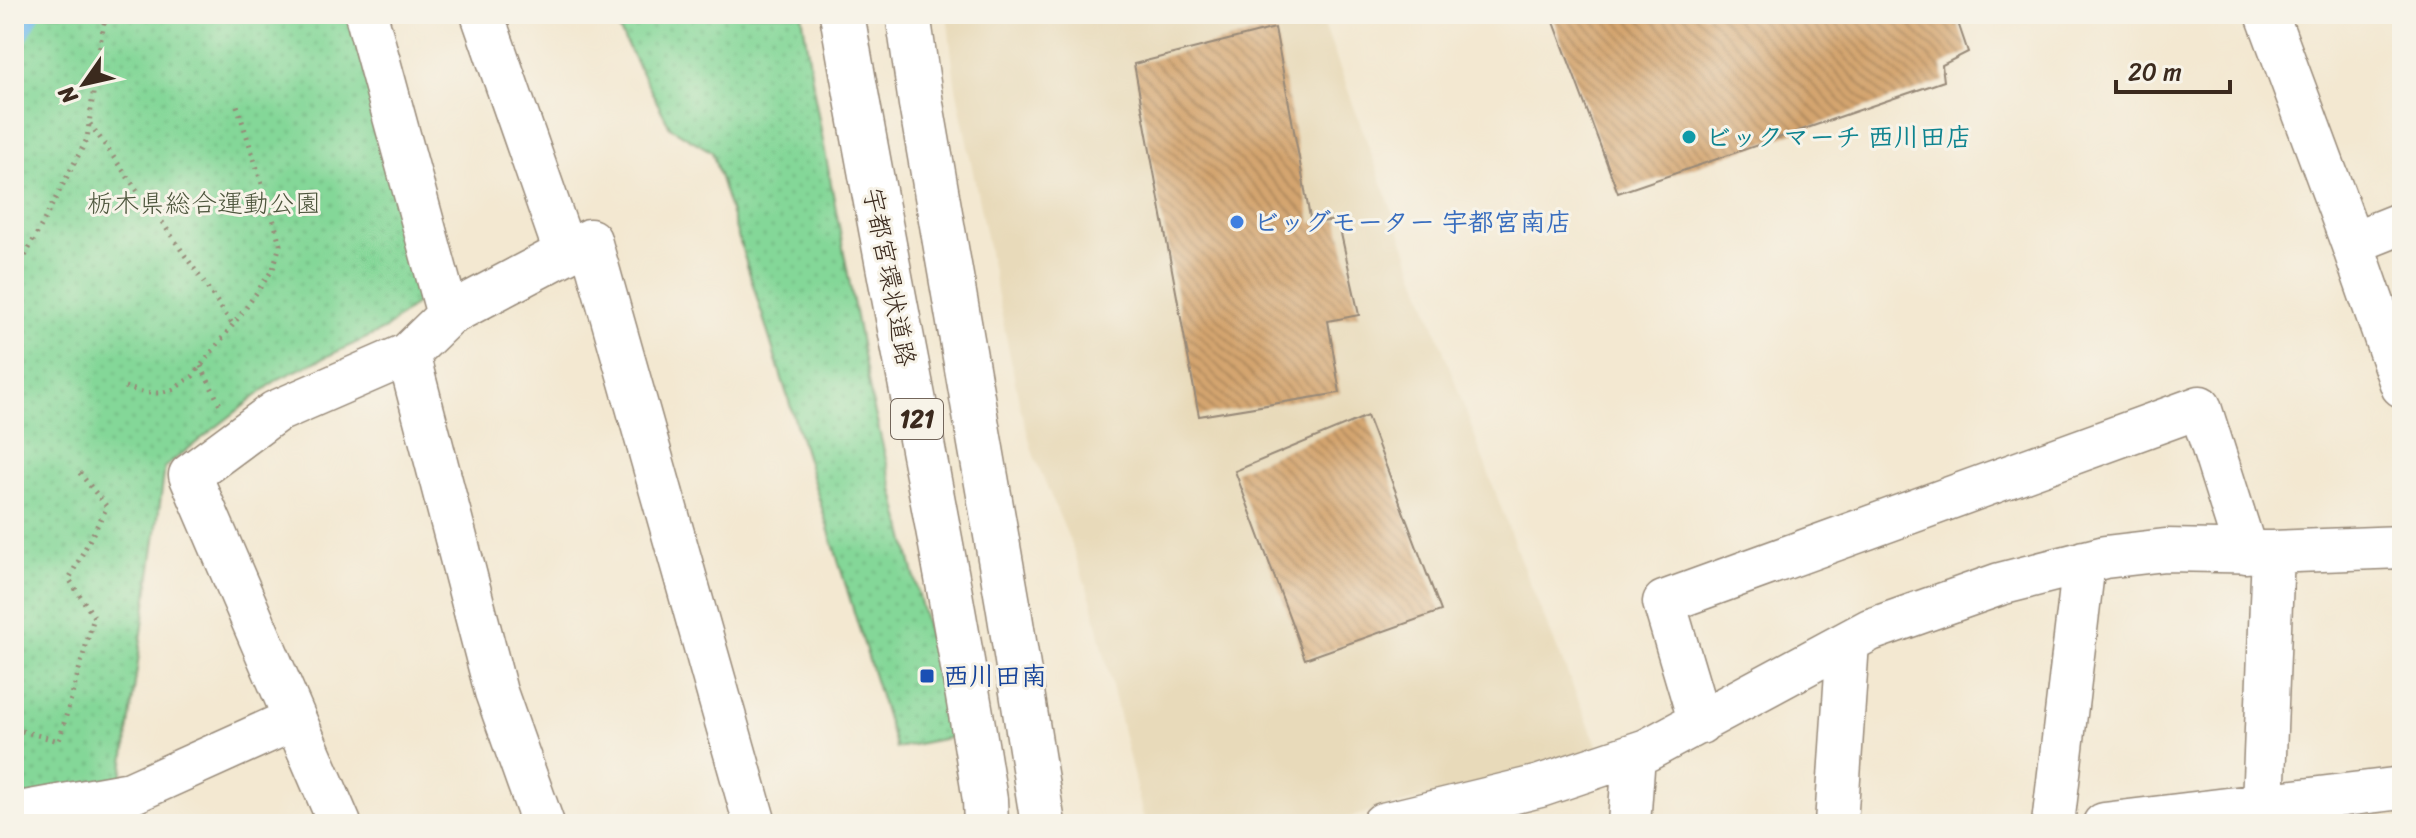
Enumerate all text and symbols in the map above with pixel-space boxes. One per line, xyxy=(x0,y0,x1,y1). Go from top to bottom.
north arrow xyxy=(44,44,124,124)
scale bar xyxy=(2116,44,2230,94)
text: 20 m xyxy=(2128,51,2182,93)
text: N xyxy=(47,77,89,113)
place label: ビックマーチ 西川田店 xyxy=(1705,114,1972,160)
marker: ビックマーチ 西川田店 xyxy=(1680,128,1698,146)
park label: 栃木県総合運動公園 xyxy=(87,180,321,226)
street label: 宇都宮環状道路 xyxy=(850,183,930,371)
place label: ビッグモーター 宇都宮南店 xyxy=(1253,199,1572,245)
marker: ビッグモーター 宇都宮南店 xyxy=(1228,213,1246,231)
road number: 121 xyxy=(891,399,943,439)
place label: 西川田南 xyxy=(943,653,1047,699)
marker: 西川田南 xyxy=(918,667,936,685)

